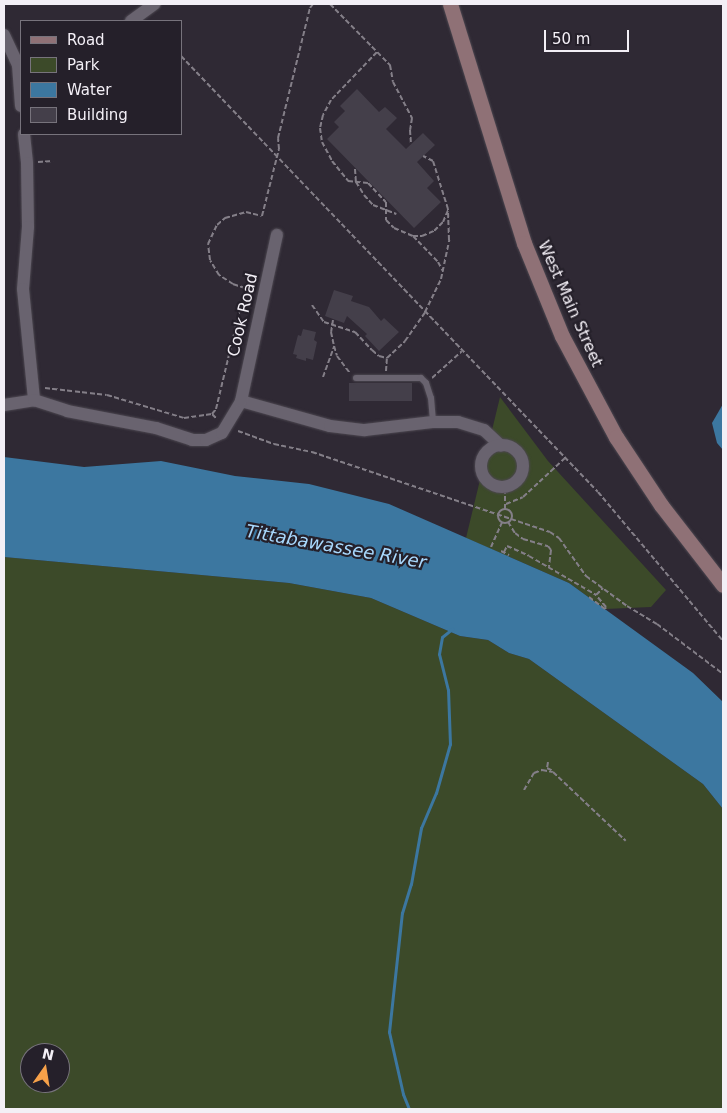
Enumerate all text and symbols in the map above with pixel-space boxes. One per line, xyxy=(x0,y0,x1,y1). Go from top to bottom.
legend xyxy=(20,20,182,135)
scale bar xyxy=(547,20,632,52)
text: 50 m xyxy=(552,30,590,48)
text: Road xyxy=(67,31,105,49)
text: Park xyxy=(67,56,99,74)
text: Water xyxy=(67,81,111,99)
text: Building xyxy=(67,106,128,124)
street label: West Main Street xyxy=(534,238,606,370)
street label: Cook Road xyxy=(224,271,262,359)
water label: Tittabawassee River xyxy=(244,521,428,573)
north arrow xyxy=(20,1043,70,1093)
text: N xyxy=(41,1045,56,1063)

